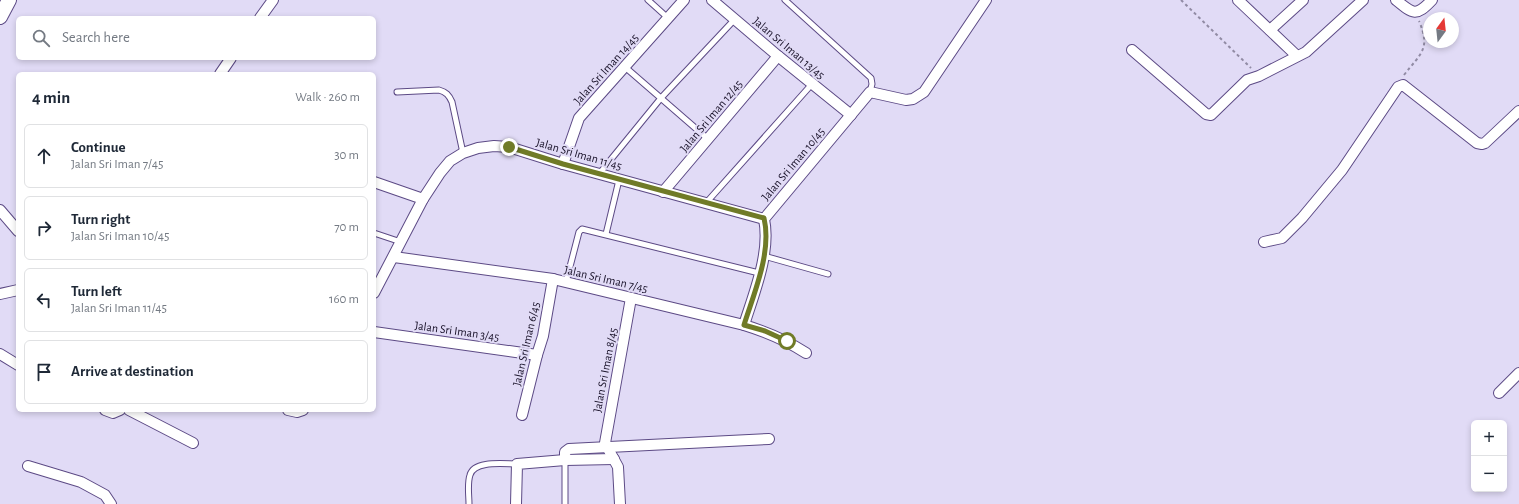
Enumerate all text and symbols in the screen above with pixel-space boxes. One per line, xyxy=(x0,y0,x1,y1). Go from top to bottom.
north arrow xyxy=(1423,12,1459,48)
street label: Jalan Sri Iman 13/45 xyxy=(751,15,827,81)
search box xyxy=(16,16,376,60)
icon: search xyxy=(30,27,52,49)
text: Search here xyxy=(62,30,130,45)
street label: Jalan Sri Iman 14/45 xyxy=(571,31,641,107)
street label: Jalan Sri Iman 12/45 xyxy=(677,78,745,154)
text: 4 min xyxy=(32,89,70,106)
text: Walk · 260 m xyxy=(295,91,360,104)
street label: Jalan Sri Iman 10/45 xyxy=(759,125,827,203)
street label: Jalan Sri Iman 11/45 xyxy=(535,136,623,172)
route end xyxy=(500,138,518,156)
text: Continue xyxy=(71,140,126,155)
icon: ahead xyxy=(33,145,55,167)
text: 30 m xyxy=(334,149,359,162)
text: Jalan Sri Iman 7/45 xyxy=(71,158,164,171)
text: Turn right xyxy=(71,212,130,227)
icon: right xyxy=(33,217,55,239)
text: 70 m xyxy=(334,221,359,234)
text: Jalan Sri Iman 10/45 xyxy=(71,230,169,243)
street label: Jalan Sri Iman 7/45 xyxy=(563,264,649,294)
text: Turn left xyxy=(71,284,122,299)
icon: left xyxy=(33,289,55,311)
text: 160 m xyxy=(329,293,359,306)
street label: Jalan Sri Iman 6/45 xyxy=(510,301,542,387)
text: Jalan Sri Iman 11/45 xyxy=(71,302,167,315)
street label: Jalan Sri Iman 3/45 xyxy=(414,319,500,343)
street label: Jalan Sri Iman 8/45 xyxy=(591,327,619,413)
route start xyxy=(778,332,796,350)
icon: arrive xyxy=(33,361,55,383)
text: Arrive at destination xyxy=(71,364,194,379)
map controls xyxy=(1471,420,1507,492)
button: + xyxy=(1471,420,1507,456)
button: − xyxy=(1471,456,1507,492)

